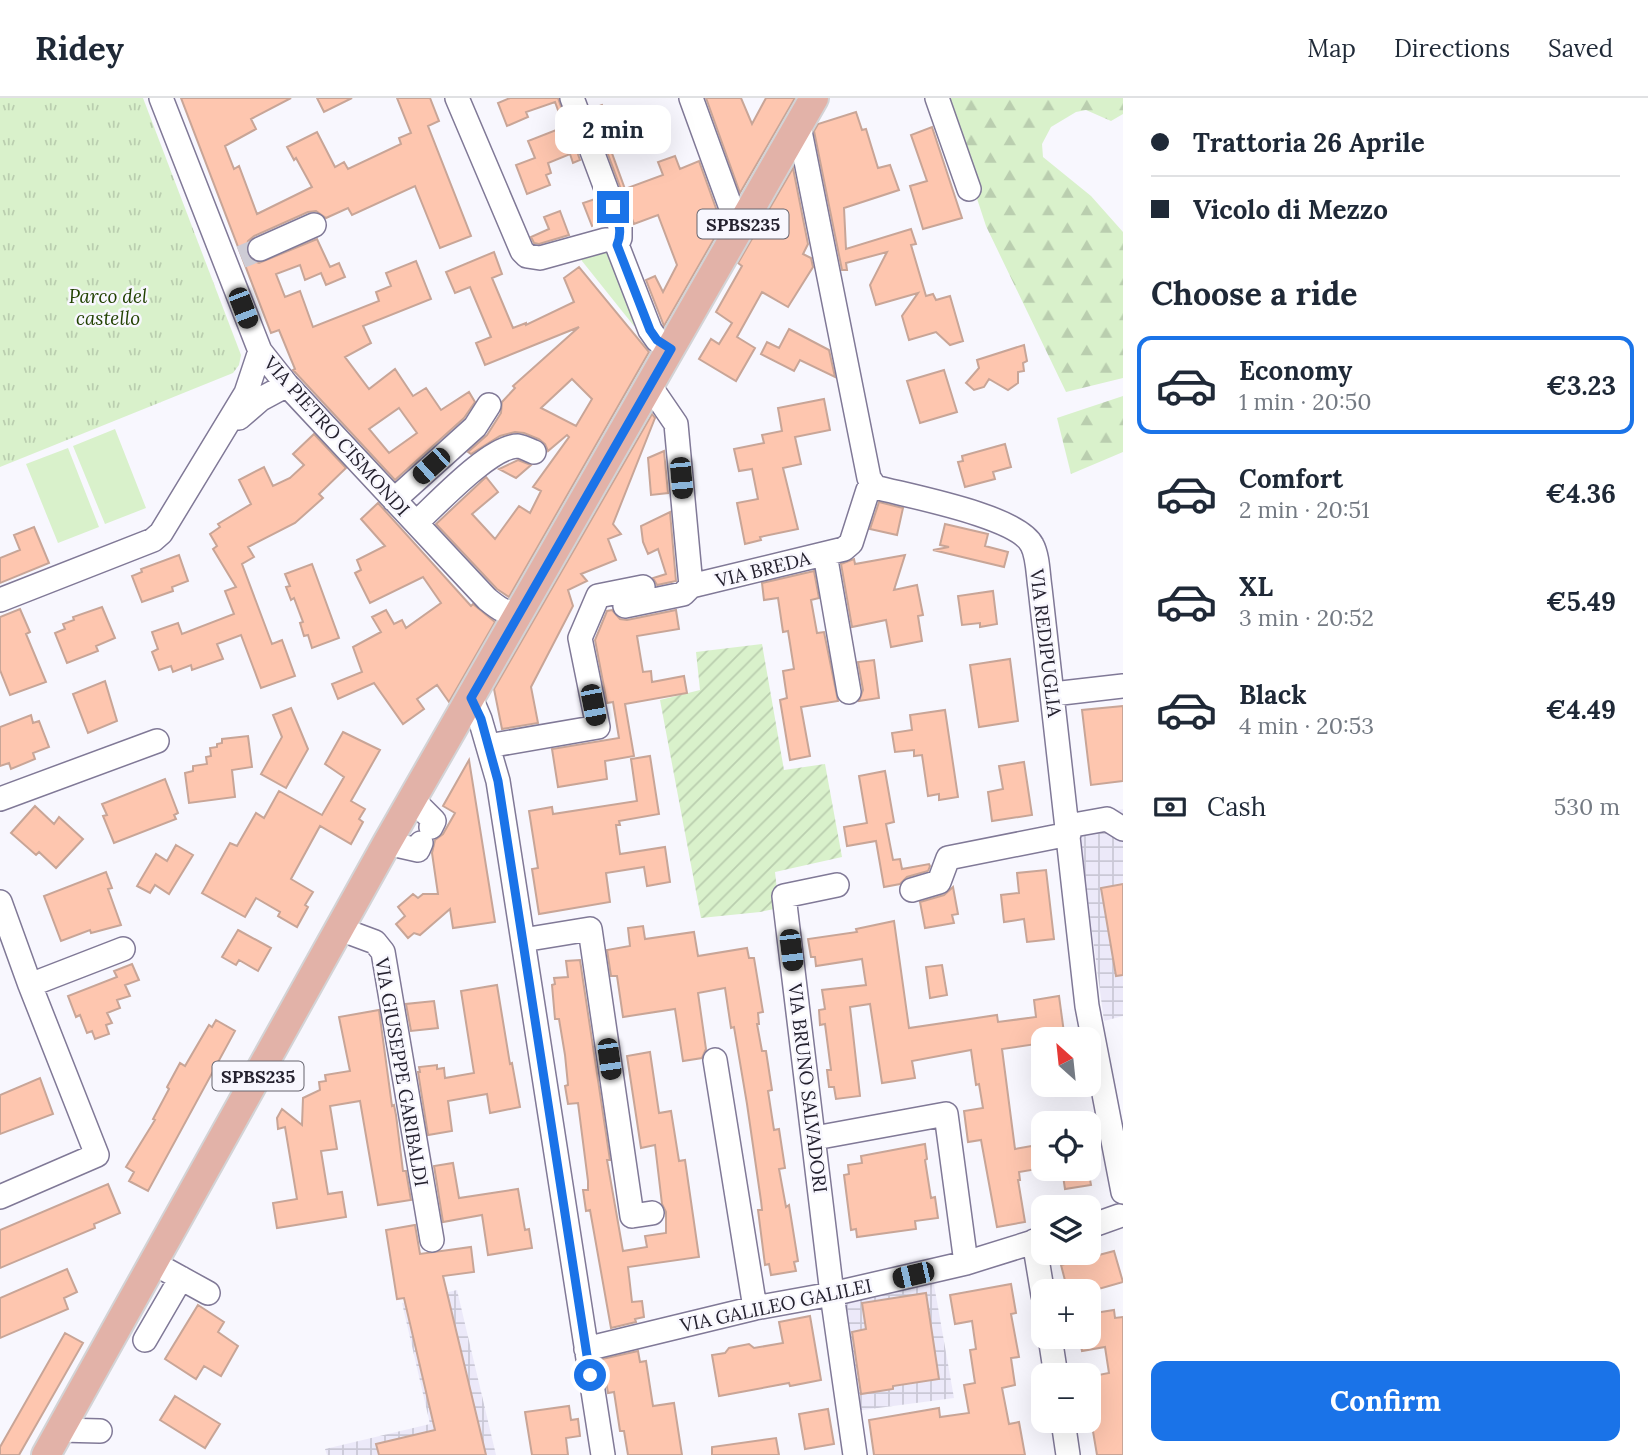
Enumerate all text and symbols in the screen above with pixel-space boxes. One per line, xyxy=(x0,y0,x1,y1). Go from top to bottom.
text: Ridey xyxy=(35,27,124,69)
text: Map xyxy=(1307,33,1356,64)
text: Directions xyxy=(1394,33,1510,64)
text: Saved xyxy=(1548,33,1613,64)
callout: 2 min xyxy=(555,105,671,154)
text: 2 min xyxy=(582,115,644,144)
text: Trattoria 26 Aprile xyxy=(1193,126,1425,159)
route end xyxy=(597,191,629,223)
text: Vicolo di Mezzo xyxy=(1193,193,1388,226)
road number: SPBS235 xyxy=(698,210,788,238)
text: Choose a ride xyxy=(1151,273,1358,314)
park label: Parco del castello xyxy=(69,284,148,330)
car xyxy=(226,285,261,331)
street label: VIA PIETRO CISMONDI xyxy=(258,350,415,521)
icon: car xyxy=(1155,354,1218,417)
text: Economy xyxy=(1239,354,1352,387)
text: €3.23 xyxy=(1546,369,1616,402)
text: 1 min · 20:50 xyxy=(1239,387,1371,416)
car xyxy=(409,444,454,488)
car xyxy=(669,456,694,500)
icon: car xyxy=(1155,462,1218,525)
text: Comfort xyxy=(1239,462,1343,495)
text: €4.36 xyxy=(1545,477,1616,510)
text: 2 min · 20:51 xyxy=(1239,495,1370,524)
street label: VIA BREDA xyxy=(712,545,814,593)
street label: VIA REDIPUGLIA xyxy=(1025,567,1067,720)
icon: car xyxy=(1155,570,1218,633)
text: XL xyxy=(1239,570,1273,603)
text: €5.49 xyxy=(1546,585,1616,618)
text: 3 min · 20:52 xyxy=(1239,603,1374,632)
icon: car xyxy=(1155,678,1218,741)
text: Black xyxy=(1239,678,1307,711)
car xyxy=(579,682,608,728)
text: €4.49 xyxy=(1545,693,1616,726)
text: 4 min · 20:53 xyxy=(1239,711,1374,740)
icon: cash xyxy=(1151,788,1189,826)
text: Cash xyxy=(1207,790,1266,823)
text: 530 m xyxy=(1554,792,1620,821)
car xyxy=(779,928,804,972)
street label: VIA GIUSEPPE GARIBALDI xyxy=(370,955,434,1188)
street label: VIA BRUNO SALVADORI xyxy=(783,981,833,1194)
north arrow xyxy=(1031,1027,1101,1097)
map controls xyxy=(1031,1027,1101,1433)
car xyxy=(596,1037,623,1081)
road number: SPBS235 xyxy=(212,1062,304,1091)
button: locate xyxy=(1031,1111,1101,1181)
button: layers xyxy=(1031,1195,1101,1265)
car xyxy=(891,1260,936,1290)
street label: VIA GALILEO GALILEI xyxy=(677,1273,874,1337)
button: + xyxy=(1031,1279,1101,1349)
route start xyxy=(574,1359,606,1391)
button: Confirm xyxy=(1151,1361,1620,1441)
button: − xyxy=(1031,1363,1101,1433)

